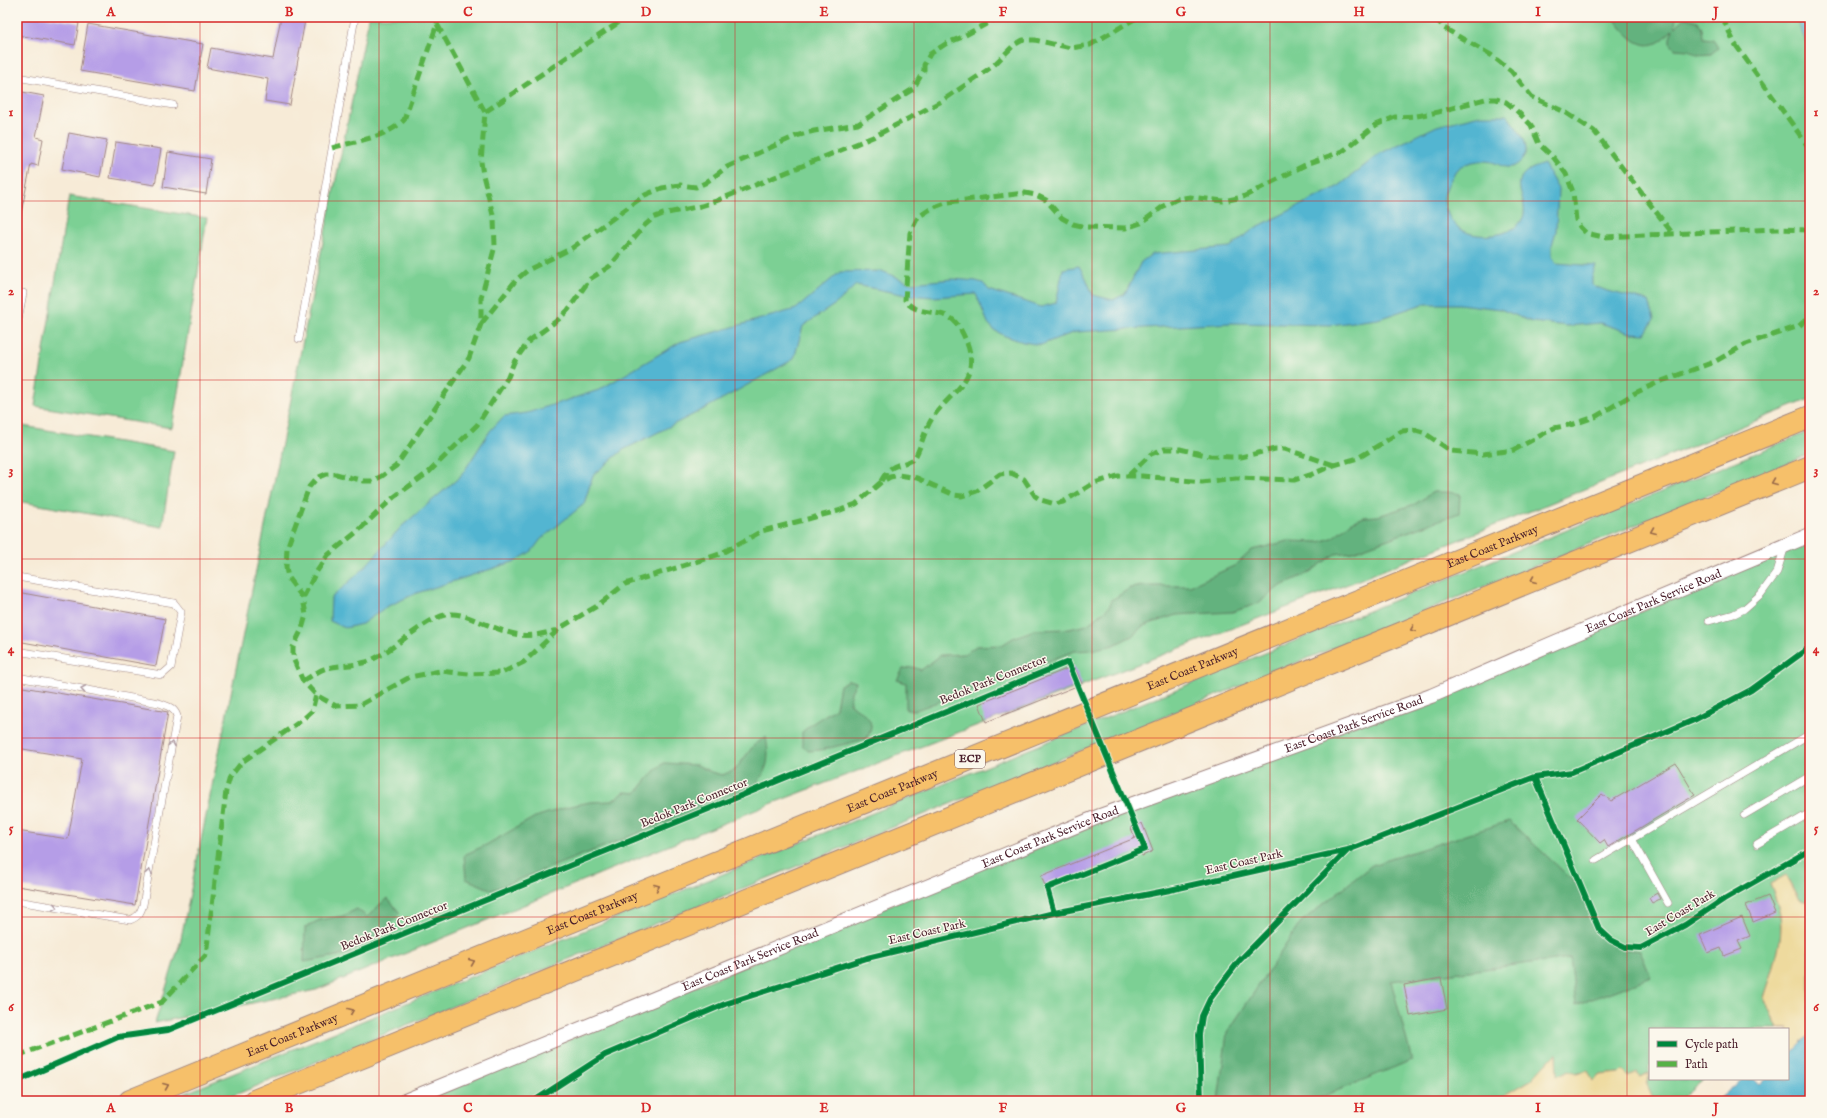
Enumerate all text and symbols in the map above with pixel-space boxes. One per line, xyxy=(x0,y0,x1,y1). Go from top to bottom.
text: A xyxy=(106,4,117,21)
text: B xyxy=(285,4,294,21)
text: C xyxy=(463,4,473,21)
text: D xyxy=(641,4,652,21)
text: E xyxy=(819,4,829,21)
text: F xyxy=(999,4,1008,21)
text: G xyxy=(1176,4,1187,21)
text: H xyxy=(1353,4,1365,21)
text: I xyxy=(1535,4,1541,21)
text: J xyxy=(1711,4,1719,21)
text: 1 xyxy=(9,104,14,121)
text: 1 xyxy=(1814,104,1819,121)
text: 2 xyxy=(8,283,14,300)
text: 2 xyxy=(1813,283,1819,300)
text: 3 xyxy=(9,462,14,479)
text: 3 xyxy=(1814,462,1819,479)
one-way arrow xyxy=(1770,477,1777,485)
street label: East Coast Parkway xyxy=(1445,521,1540,572)
one-way arrow xyxy=(1650,526,1657,534)
street label: East Coast Park Service Road xyxy=(1583,565,1724,636)
one-way arrow xyxy=(1530,575,1537,583)
one-way arrow xyxy=(1409,624,1416,632)
text: 4 xyxy=(8,641,15,658)
text: 4 xyxy=(1813,641,1820,658)
street label: East Coast Parkway xyxy=(1144,643,1240,694)
street label: Bedok Park Connector xyxy=(937,651,1049,708)
one-way arrow xyxy=(79,685,86,694)
street label: East Coast Park Service Road xyxy=(1282,692,1426,756)
one-way arrow xyxy=(167,741,175,747)
road number: ECP xyxy=(955,750,985,768)
street label: East Coast Parkway xyxy=(844,765,940,816)
street label: Bedok Park Connector xyxy=(638,774,750,831)
street label: East Coast Park Service Road xyxy=(979,802,1121,871)
text: 5 xyxy=(9,820,14,837)
text: 5 xyxy=(1814,820,1819,837)
street label: East Coast Park xyxy=(1204,846,1284,878)
one-way arrow xyxy=(144,869,152,875)
one-way arrow xyxy=(654,883,661,891)
street label: East Coast Park xyxy=(1643,886,1718,940)
street label: East Coast Parkway xyxy=(544,888,640,938)
street label: Bedok Park Connector xyxy=(338,897,450,954)
one-way arrow xyxy=(52,903,59,911)
street label: East Coast Park xyxy=(887,916,967,948)
street label: East Coast Park Service Road xyxy=(680,925,821,994)
one-way arrow xyxy=(467,959,475,967)
text: 6 xyxy=(8,999,14,1016)
text: 6 xyxy=(1813,999,1819,1016)
one-way arrow xyxy=(347,1008,355,1016)
street label: East Coast Parkway xyxy=(244,1010,340,1060)
legend xyxy=(1649,1028,1789,1080)
text: Cycle path xyxy=(1685,1037,1739,1053)
text: Path xyxy=(1685,1057,1708,1072)
one-way arrow xyxy=(163,1083,170,1091)
text: A xyxy=(106,1100,117,1117)
text: B xyxy=(285,1100,294,1117)
text: C xyxy=(463,1100,473,1117)
text: D xyxy=(641,1100,652,1117)
text: E xyxy=(819,1100,829,1117)
text: F xyxy=(999,1100,1008,1117)
text: G xyxy=(1176,1100,1187,1117)
text: H xyxy=(1353,1100,1365,1117)
text: I xyxy=(1535,1100,1541,1117)
text: J xyxy=(1711,1100,1719,1117)

